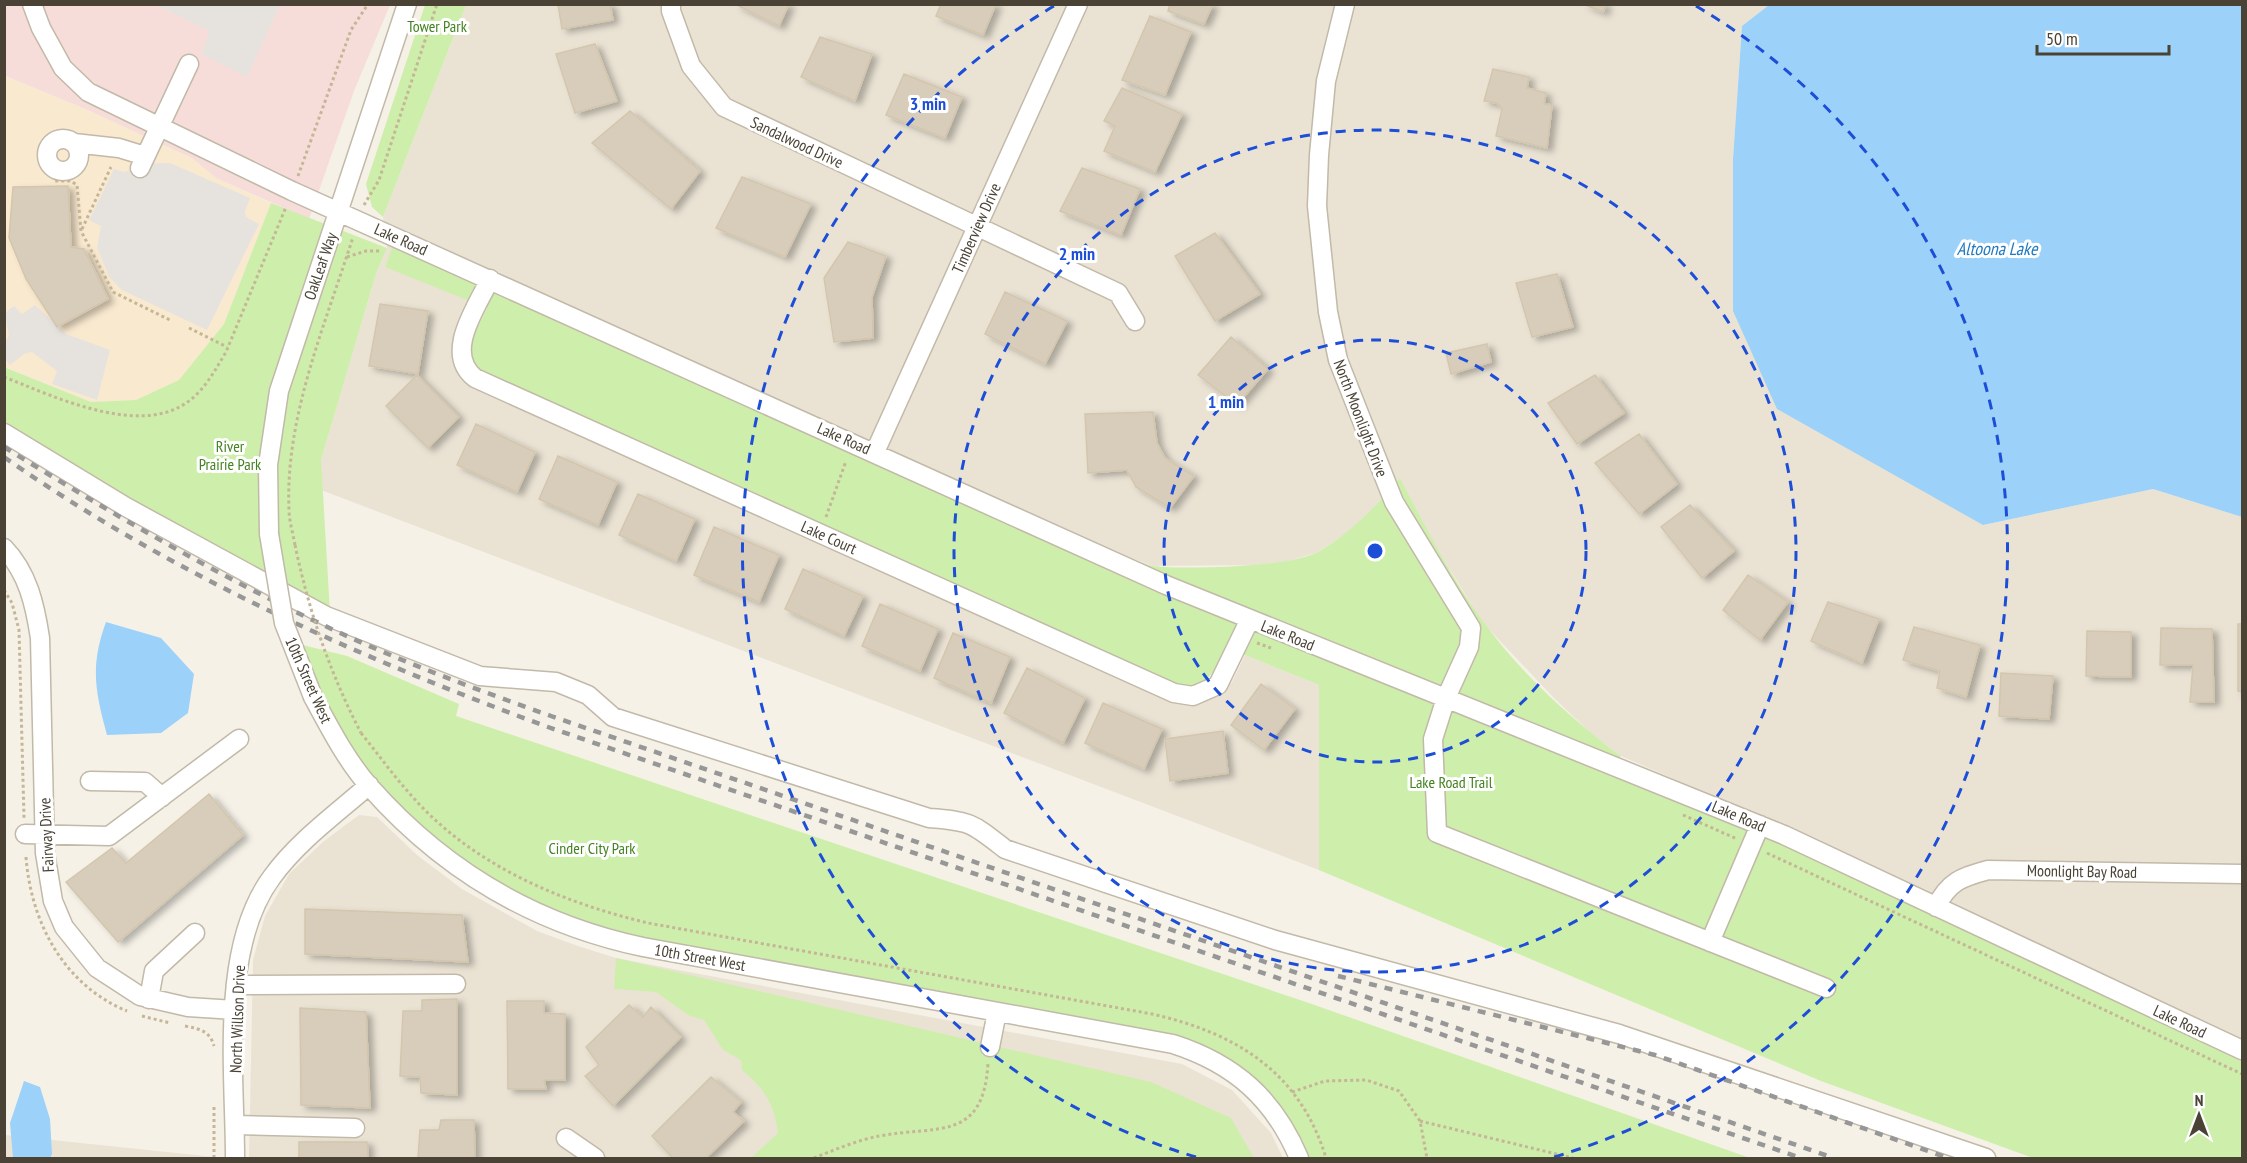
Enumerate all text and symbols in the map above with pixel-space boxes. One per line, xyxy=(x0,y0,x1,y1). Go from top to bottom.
park label: Tower Park xyxy=(407,16,468,36)
scale bar xyxy=(2037,18,2169,56)
text: 50 m xyxy=(2046,27,2078,50)
text: 3 min xyxy=(910,92,946,115)
street label: Sandalwood Drive xyxy=(748,112,846,172)
street label: Timberview Drive xyxy=(947,180,1005,276)
street label: Lake Road xyxy=(371,218,431,260)
street label: OakLeaf Way xyxy=(299,230,341,302)
water label: Altoona Lake xyxy=(1957,237,2039,260)
text: 2 min xyxy=(1059,242,1095,265)
street label: North Moonlight Drive xyxy=(1329,356,1393,480)
text: 1 min xyxy=(1208,390,1244,413)
street label: Lake Road xyxy=(814,417,874,459)
park label: River Prairie Park xyxy=(199,436,262,474)
street label: Lake Court xyxy=(798,516,860,558)
centre of rings xyxy=(1365,541,1385,561)
street label: Lake Road xyxy=(1258,615,1318,655)
street label: 10th Street West xyxy=(281,634,337,727)
park label: Lake Road Trail xyxy=(1410,772,1493,792)
street label: Lake Road xyxy=(1709,796,1769,836)
street label: Fairway Drive xyxy=(34,797,58,873)
park label: Cinder City Park xyxy=(549,838,636,858)
street label: Moonlight Bay Road xyxy=(2027,860,2137,882)
street label: 10th Street West xyxy=(653,939,748,975)
street label: North Willson Drive xyxy=(225,965,249,1073)
street label: Lake Road xyxy=(2150,1000,2210,1042)
north arrow xyxy=(2169,1085,2229,1145)
text: N xyxy=(2195,1090,2203,1110)

